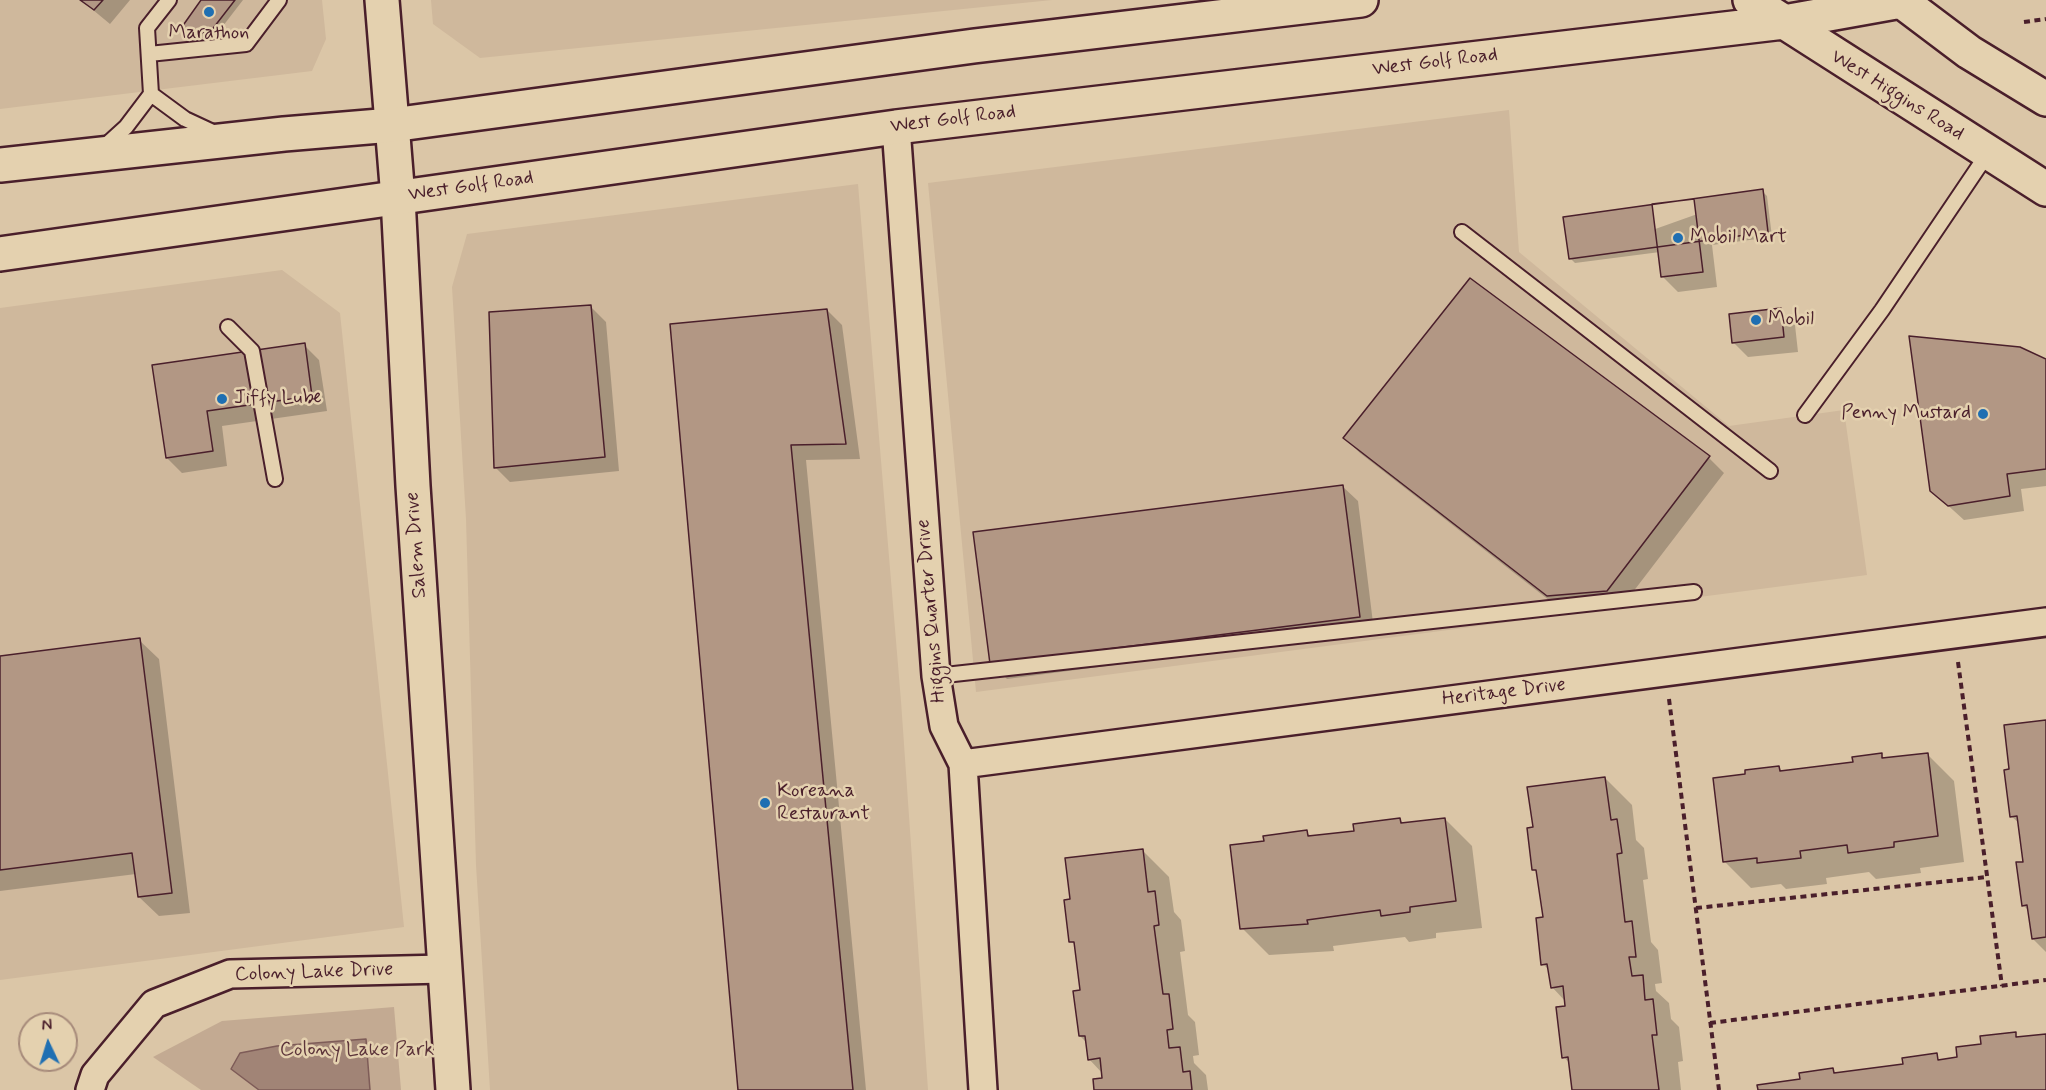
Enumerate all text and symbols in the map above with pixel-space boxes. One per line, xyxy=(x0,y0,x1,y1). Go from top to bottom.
marker: Marathon xyxy=(202,5,216,19)
place label: Marathon xyxy=(169,22,249,46)
street label: West Golf Road xyxy=(1371,43,1499,83)
street label: West Higgins Road xyxy=(1826,45,1968,147)
street label: West Golf Road xyxy=(889,100,1017,140)
street label: West Golf Road xyxy=(407,166,535,208)
place label: Mobil Mart xyxy=(1690,226,1787,250)
marker: Mobil Mart xyxy=(1671,231,1685,245)
place label: Mobil xyxy=(1768,308,1814,332)
marker: Mobil xyxy=(1749,313,1763,327)
place label: Jiffy Lube xyxy=(234,387,322,411)
marker: Jiffy Lube xyxy=(215,392,229,406)
place label: Penny Mustard xyxy=(1841,402,1971,426)
marker: Penny Mustard xyxy=(1976,407,1990,421)
street label: Salem Drive xyxy=(401,491,433,599)
street label: Higgins Quarter Drive xyxy=(912,518,952,704)
street label: Heritage Drive xyxy=(1441,674,1567,712)
place label: Koreana Restaurant xyxy=(777,780,870,827)
marker: Koreana Restaurant xyxy=(758,796,772,810)
street label: Colony Lake Drive xyxy=(234,958,394,988)
north arrow xyxy=(18,1012,78,1072)
text: N xyxy=(41,1015,53,1036)
park label: Colony Lake Park xyxy=(280,1039,434,1063)

